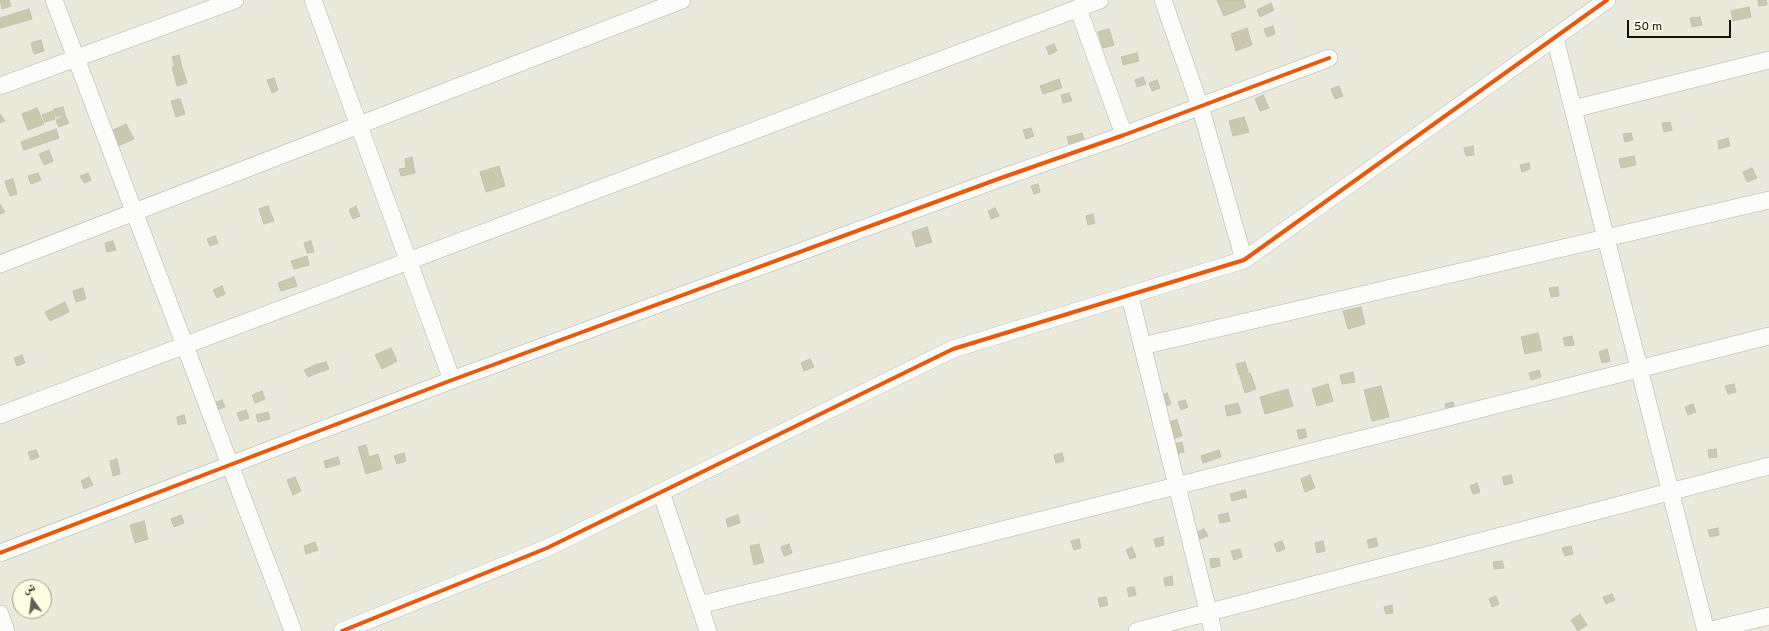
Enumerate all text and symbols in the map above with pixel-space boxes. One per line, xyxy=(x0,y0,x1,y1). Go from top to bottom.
scale bar xyxy=(1629,12,1733,38)
text: 50 m xyxy=(1634,19,1662,35)
north arrow xyxy=(12,579,52,619)
text: ش xyxy=(22,580,37,597)

